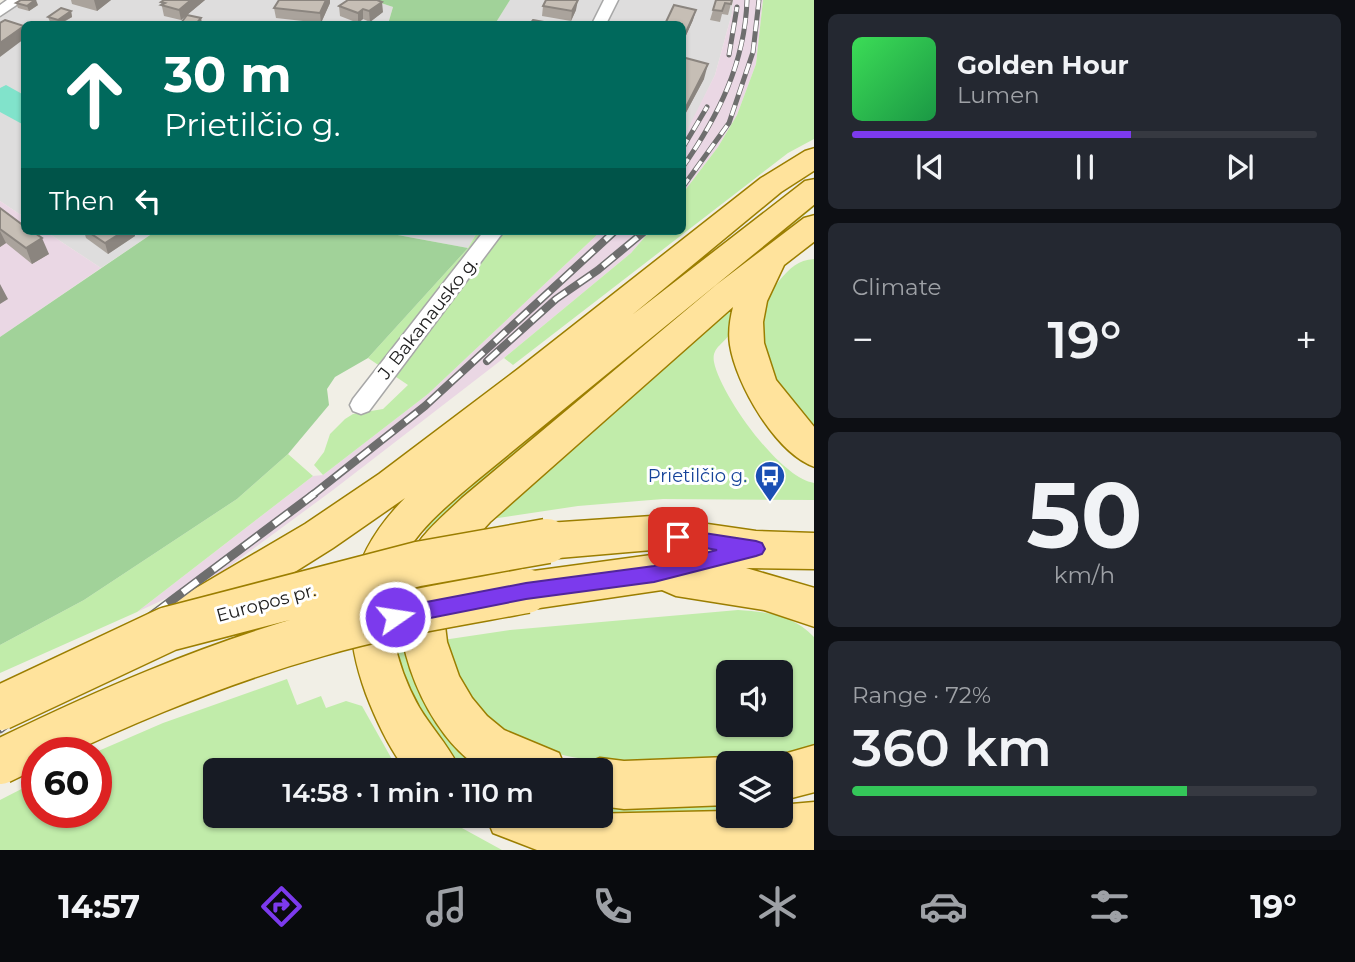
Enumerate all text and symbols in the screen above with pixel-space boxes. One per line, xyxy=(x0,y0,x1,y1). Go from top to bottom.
text: 30 m xyxy=(164,45,292,104)
icon: ahead xyxy=(49,49,140,140)
text: Golden Hour xyxy=(957,49,1129,81)
text: Lumen xyxy=(957,81,1040,109)
text: Prietilčio g. xyxy=(164,105,341,144)
icon: previous xyxy=(911,148,949,186)
icon: pause xyxy=(1066,148,1104,186)
icon: next xyxy=(1221,148,1259,186)
icon: left xyxy=(129,182,167,220)
text: Then xyxy=(49,185,115,217)
street label: J. Bakanausko g. xyxy=(373,253,483,384)
text: Climate xyxy=(852,273,941,301)
text: 19° xyxy=(1047,308,1122,371)
text: − xyxy=(852,316,874,363)
text: + xyxy=(1295,316,1317,363)
bus stop icon: Prietilčio g. xyxy=(753,459,787,503)
text: 50 xyxy=(1027,460,1142,571)
place label: Prietilčio g. xyxy=(648,465,747,487)
pin xyxy=(648,507,708,567)
icon: arrive xyxy=(659,518,697,556)
text: km/h xyxy=(1054,561,1115,589)
street label: Europos pr. xyxy=(214,579,318,627)
position arrow xyxy=(358,580,432,654)
map controls xyxy=(716,660,793,828)
button: sound xyxy=(716,660,793,737)
text: Range · 72% xyxy=(852,681,991,709)
text: 360 km xyxy=(852,716,1052,779)
speed limit sign: 60 xyxy=(21,737,112,828)
button: layers xyxy=(716,751,793,828)
text: 14:58 · 1 min · 110 m xyxy=(282,777,534,809)
icon: directions xyxy=(257,882,306,931)
icon: music xyxy=(422,882,471,931)
icon: phone xyxy=(588,882,637,931)
icon: climate xyxy=(753,882,802,931)
icon: car xyxy=(919,882,968,931)
icon: filters xyxy=(1085,882,1134,931)
text: 14:57 xyxy=(58,887,140,926)
text: 19° xyxy=(1250,887,1297,926)

